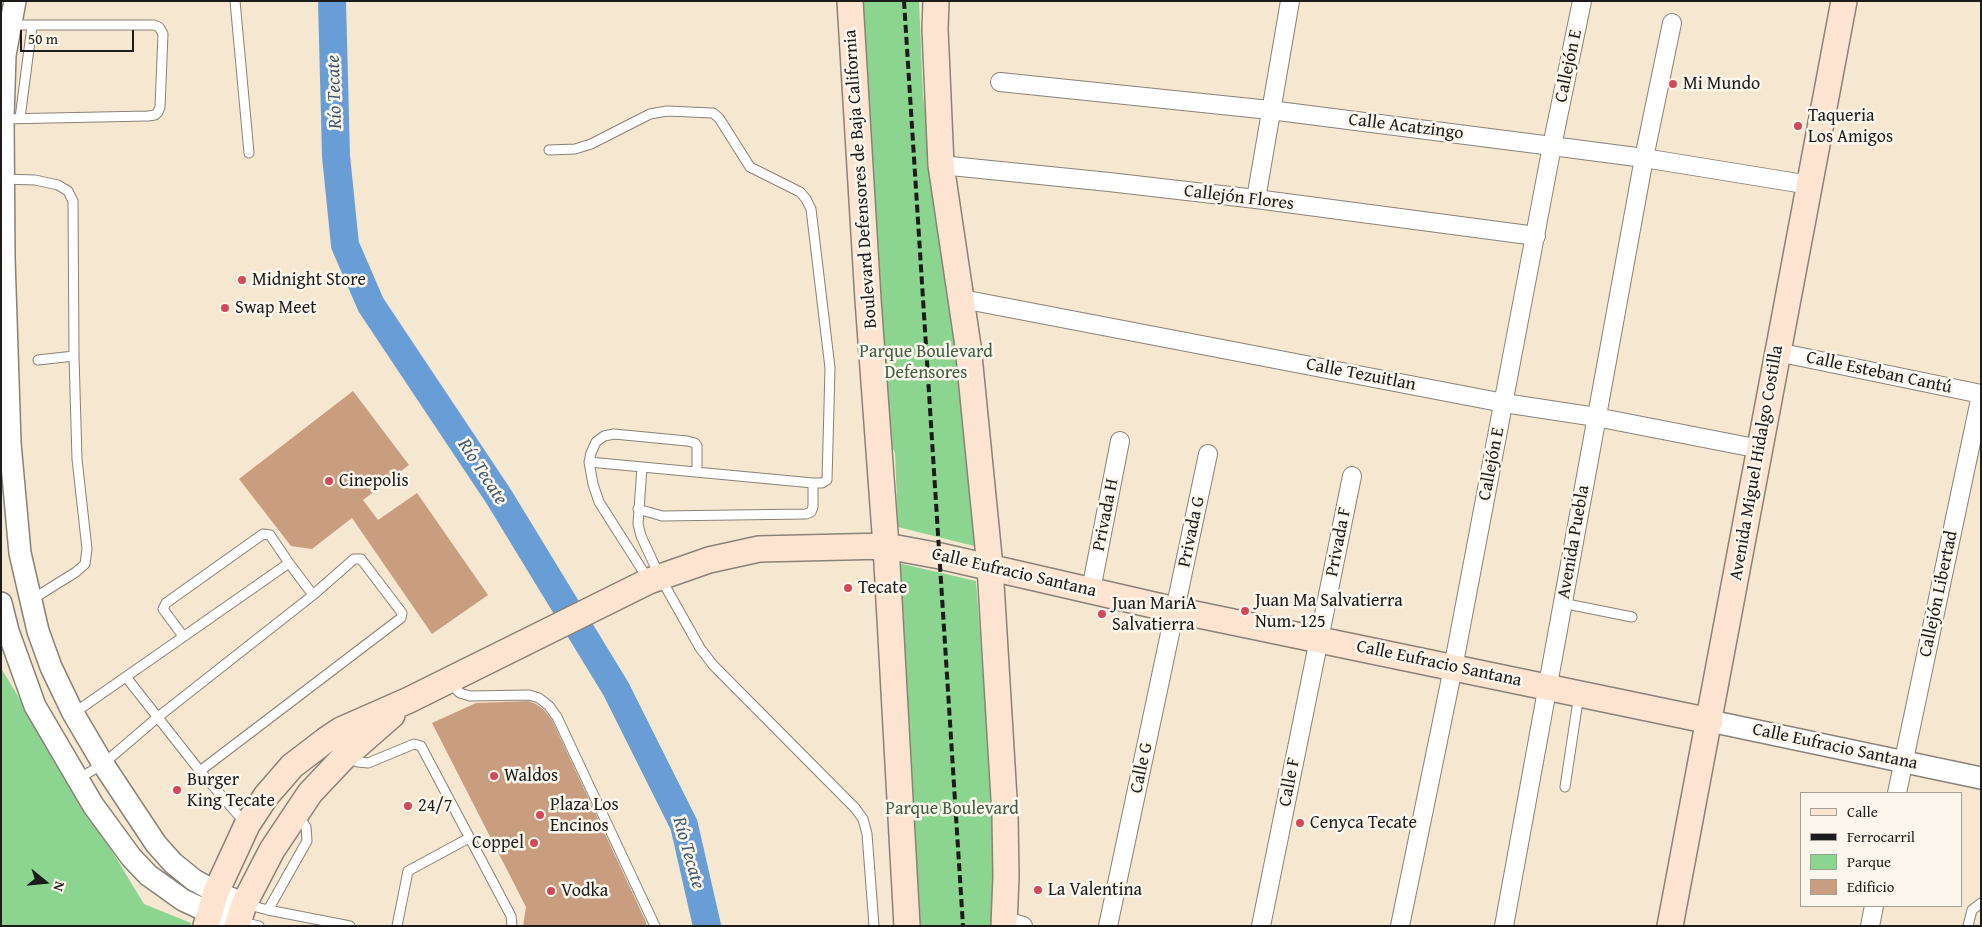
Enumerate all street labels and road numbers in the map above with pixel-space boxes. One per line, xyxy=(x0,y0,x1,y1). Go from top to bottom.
street label: Callejón E xyxy=(1551,28,1587,104)
street label: Boulevard Defensores de Baja California xyxy=(840,29,882,329)
street label: Calle Acatzingo xyxy=(1347,109,1465,145)
street label: Callejón Flores xyxy=(1183,181,1295,215)
street label: Avenida Miguel Hidalgo Costilla xyxy=(1726,344,1788,582)
street label: Calle Esteban Cantú xyxy=(1804,347,1954,399)
street label: Calle Tezuitlan xyxy=(1304,354,1418,396)
street label: Callejón E xyxy=(1474,426,1510,502)
street label: Privada H xyxy=(1088,477,1124,553)
street label: Avenida Puebla xyxy=(1553,484,1595,600)
street label: Privada G xyxy=(1174,495,1210,569)
street label: Privada F xyxy=(1322,506,1356,578)
street label: Callejón Libertad xyxy=(1915,529,1963,659)
street label: Calle Eufracio Santana xyxy=(930,544,1098,602)
street label: Calle Eufracio Santana xyxy=(1354,636,1524,692)
street label: Calle Eufracio Santana xyxy=(1750,719,1920,775)
street label: Calle G xyxy=(1126,741,1158,795)
street label: Calle F xyxy=(1275,756,1305,808)

